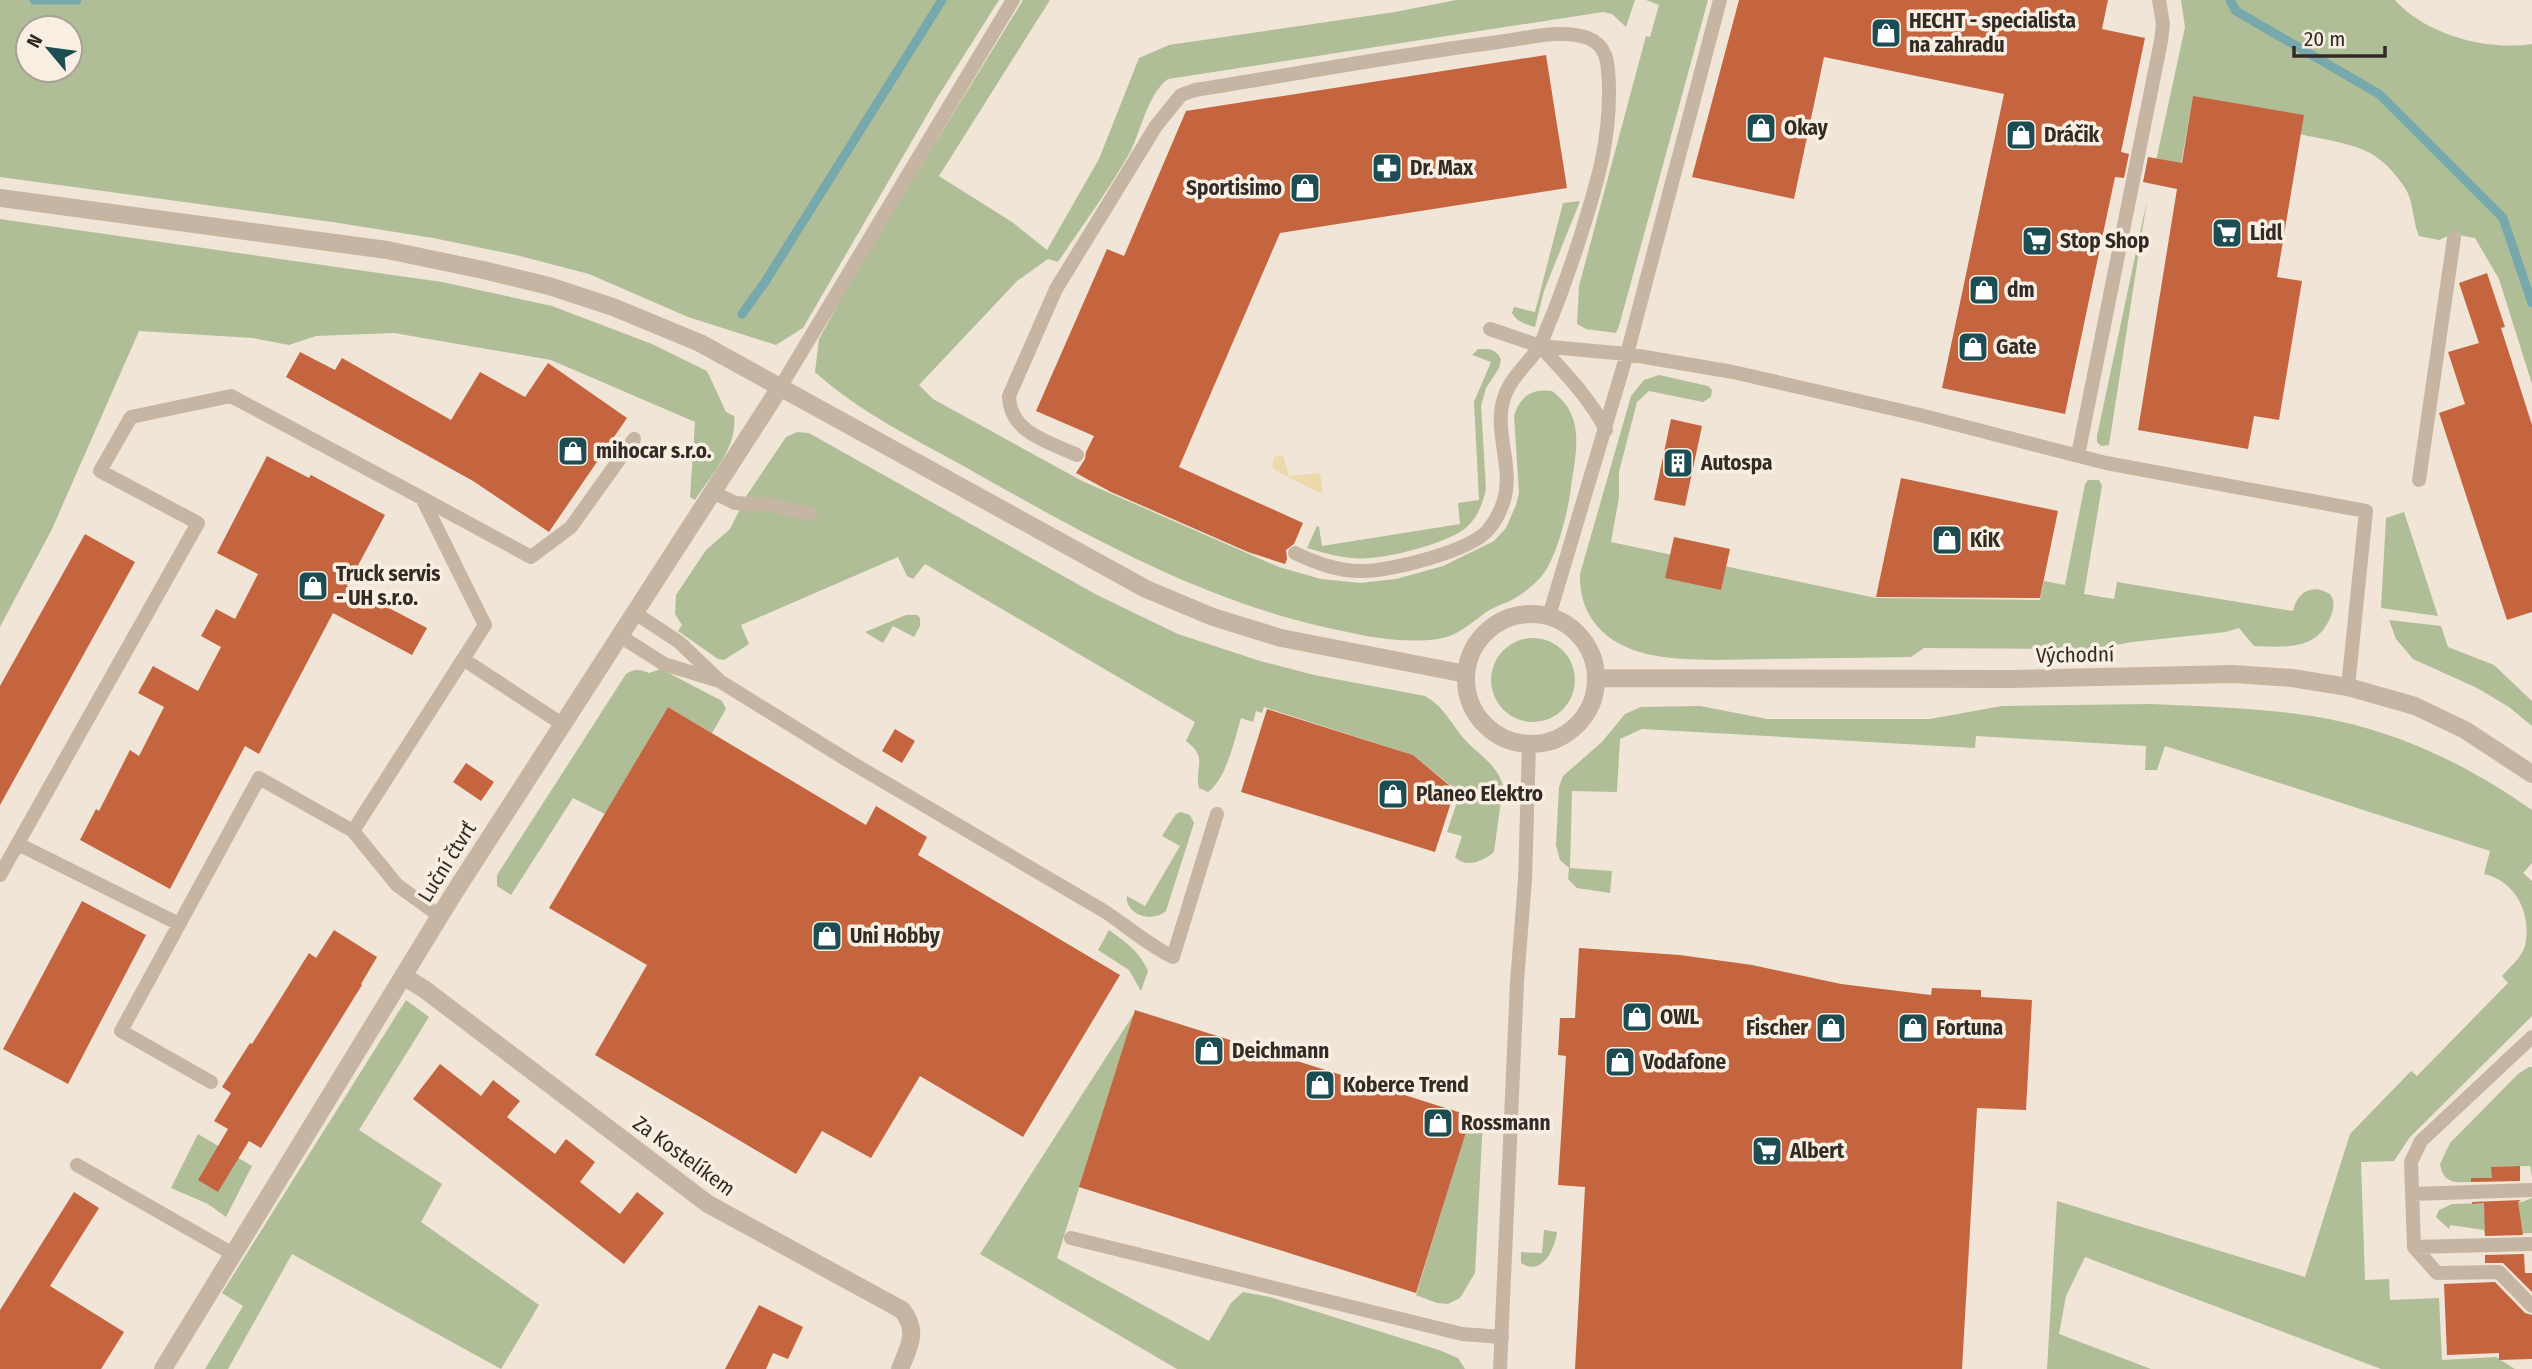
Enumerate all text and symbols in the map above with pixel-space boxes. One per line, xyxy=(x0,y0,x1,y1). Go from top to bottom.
place label: HECHT - specialista na zahradu xyxy=(1909,8,2076,58)
north arrow xyxy=(14,14,84,84)
scale bar xyxy=(2294,14,2385,58)
shop icon: HECHT - specialista na zahradu xyxy=(1869,16,1903,50)
text: 20 m xyxy=(2304,26,2345,52)
text: N xyxy=(22,30,47,52)
shop icon: Okay xyxy=(1744,111,1778,145)
place label: Okay xyxy=(1784,115,1829,141)
shop icon: Dráčik xyxy=(2004,118,2038,152)
place label: Dráčik xyxy=(2044,122,2100,148)
pharmacy icon: Dr. Max xyxy=(1370,151,1404,185)
place label: Dr. Max xyxy=(1410,155,1474,181)
shop icon: Sportisimo xyxy=(1288,171,1322,205)
place label: Sportisimo xyxy=(1186,175,1282,201)
supermarket icon: Lidl xyxy=(2210,216,2244,250)
place label: Lidl xyxy=(2250,220,2283,246)
supermarket icon: Stop Shop xyxy=(2020,224,2054,258)
place label: Stop Shop xyxy=(2060,228,2149,254)
shop icon: dm xyxy=(1967,273,2001,307)
place label: dm xyxy=(2007,277,2034,303)
shop icon: Gate xyxy=(1956,330,1990,364)
place label: Gate xyxy=(1996,334,2037,360)
shop icon: mihocar s.r.o. xyxy=(556,434,590,468)
place label: mihocar s.r.o. xyxy=(596,438,712,464)
building icon: Autospa xyxy=(1661,446,1695,480)
place label: Autospa xyxy=(1700,450,1772,476)
shop icon: KiK xyxy=(1930,523,1964,557)
place label: KiK xyxy=(1970,527,2001,553)
place label: Truck servis - UH s.r.o. xyxy=(336,561,441,611)
shop icon: Truck servis - UH s.r.o. xyxy=(296,569,330,603)
street label: Východní xyxy=(2036,641,2114,669)
shop icon: Planeo Elektro xyxy=(1376,777,1410,811)
place label: Planeo Elektro xyxy=(1416,781,1543,807)
street label: Luční čtvrť xyxy=(412,817,482,907)
shop icon: Uni Hobby xyxy=(810,919,844,953)
place label: Uni Hobby xyxy=(850,923,941,949)
shop icon: OWL xyxy=(1620,1000,1654,1034)
place label: OWL xyxy=(1660,1004,1699,1030)
shop icon: Fischer xyxy=(1814,1011,1848,1045)
shop icon: Fortuna xyxy=(1896,1011,1930,1045)
place label: Fischer xyxy=(1746,1015,1808,1041)
place label: Fortuna xyxy=(1936,1015,2003,1041)
shop icon: Deichmann xyxy=(1192,1034,1226,1068)
place label: Deichmann xyxy=(1232,1038,1329,1064)
shop icon: Vodafone xyxy=(1603,1045,1637,1079)
place label: Vodafone xyxy=(1642,1049,1727,1075)
shop icon: Koberce Trend xyxy=(1303,1068,1337,1102)
place label: Koberce Trend xyxy=(1343,1072,1469,1098)
shop icon: Rossmann xyxy=(1421,1106,1455,1140)
street label: Za Kostelíkem xyxy=(628,1110,740,1202)
place label: Rossmann xyxy=(1461,1110,1550,1136)
supermarket icon: Albert xyxy=(1750,1134,1784,1168)
place label: Albert xyxy=(1789,1138,1845,1164)

